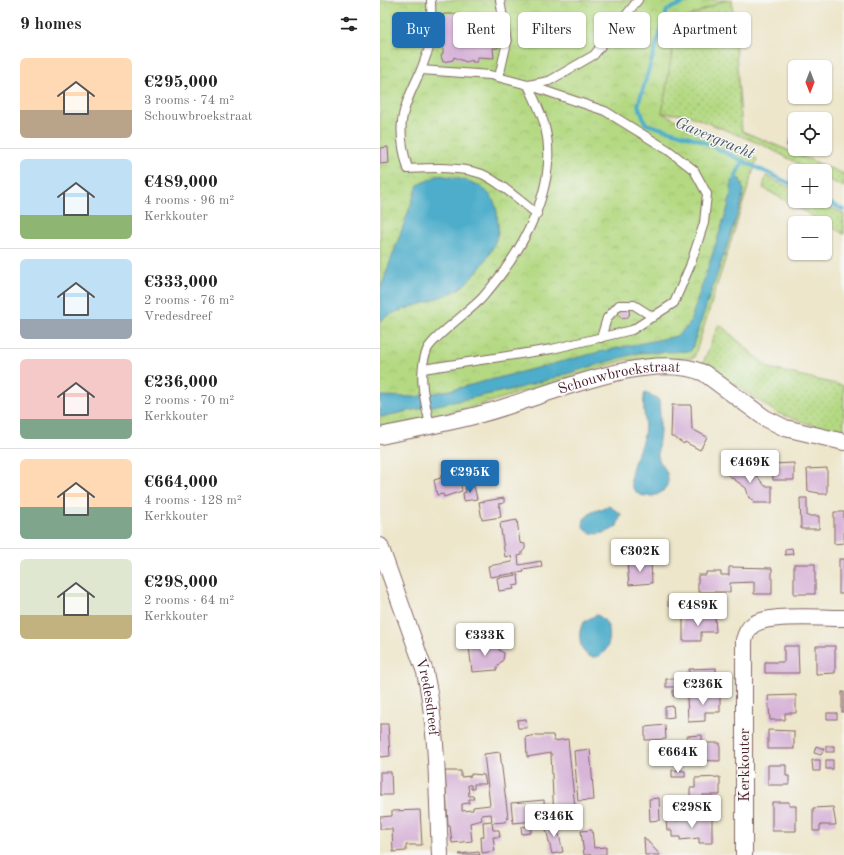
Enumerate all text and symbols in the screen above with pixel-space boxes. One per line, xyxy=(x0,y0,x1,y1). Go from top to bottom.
chip: Buy xyxy=(392,12,445,48)
chip: Rent xyxy=(453,12,510,48)
chip: Filters xyxy=(518,12,586,48)
chip: New xyxy=(594,12,650,48)
chip: Apartment xyxy=(658,12,751,48)
icon: filters xyxy=(338,13,360,35)
text: 9 homes xyxy=(20,16,82,33)
north arrow xyxy=(788,60,832,104)
map controls xyxy=(788,60,832,260)
icon: home xyxy=(52,74,100,122)
text: €295,000 xyxy=(144,74,218,91)
text: 3 rooms · 74 m² xyxy=(144,94,234,107)
text: Schouwbroekstraat xyxy=(144,110,252,123)
button: locate xyxy=(788,112,832,156)
water label: Gavergracht xyxy=(672,115,757,163)
button: + xyxy=(788,164,832,208)
text: €489,000 xyxy=(144,174,218,191)
icon: home xyxy=(52,175,100,223)
text: 4 rooms · 96 m² xyxy=(144,194,234,207)
text: Kerkkouter xyxy=(144,210,208,223)
button: − xyxy=(788,216,832,260)
text: €333,000 xyxy=(144,274,218,291)
icon: home xyxy=(52,275,100,323)
text: 2 rooms · 76 m² xyxy=(144,294,234,307)
text: Vredesdreef xyxy=(144,310,212,323)
street label: Schouwbroekstraat xyxy=(556,360,681,398)
text: €236,000 xyxy=(144,374,218,391)
icon: home xyxy=(52,375,100,423)
text: 2 rooms · 70 m² xyxy=(144,394,234,407)
text: Kerkkouter xyxy=(144,410,208,423)
pin: €469K xyxy=(722,450,778,484)
text: €469K xyxy=(730,456,770,469)
pin: €295K xyxy=(442,460,498,494)
text: €295K xyxy=(450,466,490,479)
text: €664,000 xyxy=(144,474,218,491)
icon: home xyxy=(52,475,100,523)
text: 4 rooms · 128 m² xyxy=(144,494,242,507)
text: Kerkkouter xyxy=(144,510,208,523)
pin: €302K xyxy=(612,539,668,573)
text: €302K xyxy=(620,545,660,558)
text: €298,000 xyxy=(144,574,218,591)
icon: home xyxy=(52,575,100,623)
pin: €489K xyxy=(670,593,726,627)
text: 2 rooms · 64 m² xyxy=(144,594,234,607)
text: €489K xyxy=(678,599,718,612)
text: Kerkkouter xyxy=(144,610,208,623)
pin: €333K xyxy=(457,623,513,657)
text: €333K xyxy=(465,629,505,642)
street label: Vredesdreef xyxy=(412,657,440,738)
pin: €236K xyxy=(675,672,731,706)
text: €236K xyxy=(683,678,723,691)
street label: Kerkkouter xyxy=(738,728,753,802)
pin: €664K xyxy=(650,740,706,774)
text: €664K xyxy=(658,746,698,759)
pin: €298K xyxy=(664,795,720,829)
text: €298K xyxy=(672,801,712,814)
pin: €346K xyxy=(526,804,582,838)
text: €346K xyxy=(534,810,574,823)

